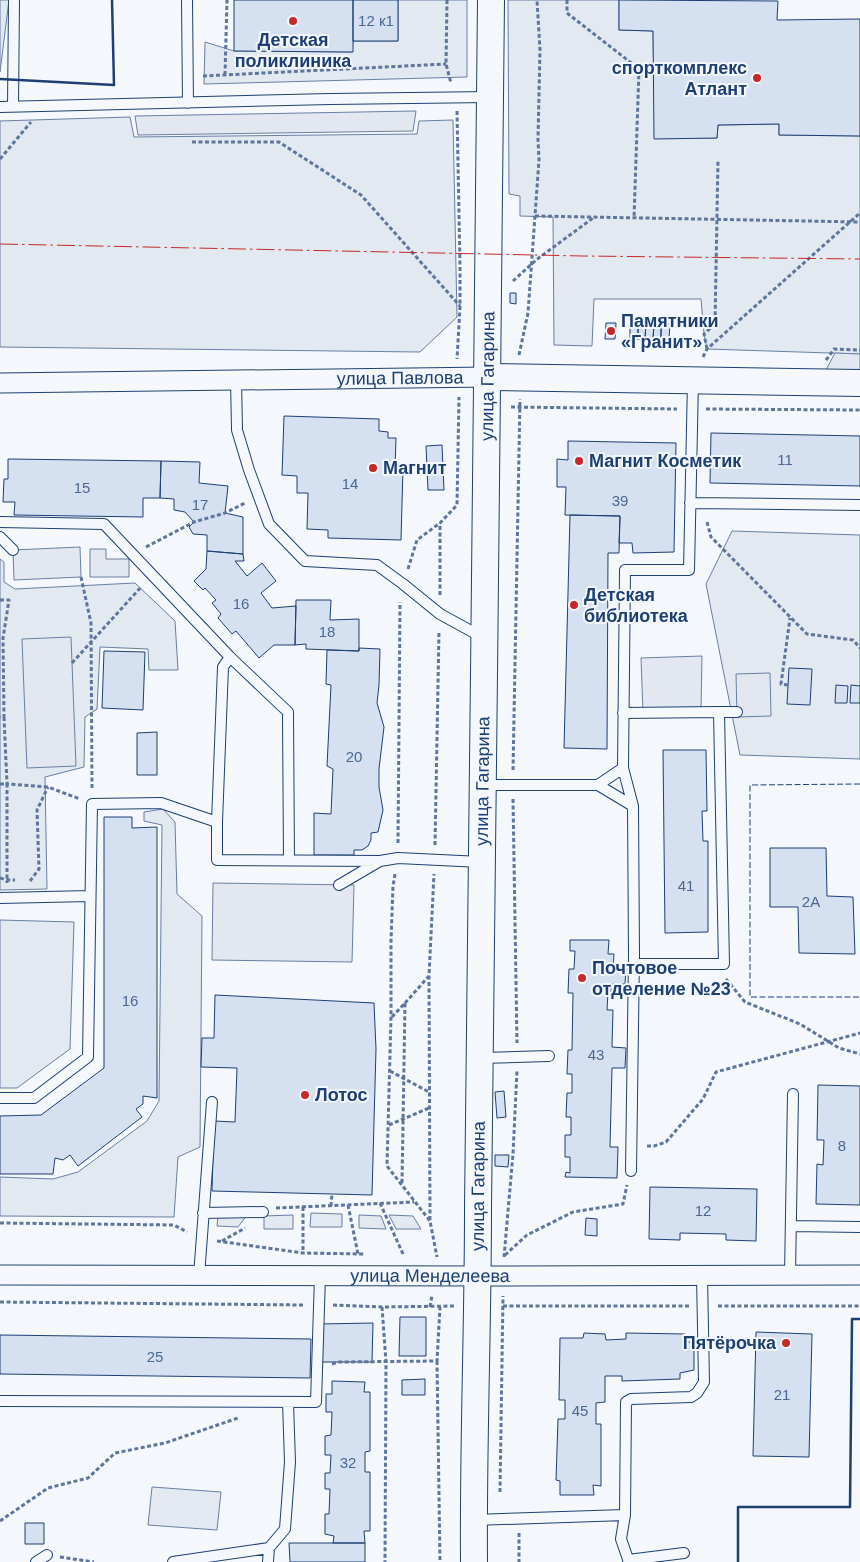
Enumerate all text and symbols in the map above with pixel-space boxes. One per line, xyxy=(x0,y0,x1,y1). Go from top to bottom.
house number: 12 к1 xyxy=(358,12,394,29)
marker: Детская поликлиника xyxy=(287,15,299,27)
place label: Детская поликлиника xyxy=(235,30,352,71)
place label: спорткомплекс Атлант xyxy=(612,58,747,99)
marker: спорткомплекс Атлант xyxy=(751,72,763,84)
street label: улица Гагарина xyxy=(477,310,498,441)
place label: Памятники «Гранит» xyxy=(621,311,719,352)
marker: Памятники «Гранит» xyxy=(605,325,617,337)
street label: улица Павлова xyxy=(336,367,464,389)
place label: Магнит Косметик xyxy=(589,451,742,471)
house number: 11 xyxy=(777,451,793,468)
marker: Магнит Косметик xyxy=(573,455,585,467)
place label: Магнит xyxy=(383,458,447,478)
marker: Магнит xyxy=(367,462,379,474)
house number: 14 xyxy=(342,475,358,492)
house number: 15 xyxy=(74,479,90,496)
house number: 39 xyxy=(612,492,628,509)
house number: 17 xyxy=(192,496,208,513)
place label: Детская библиотека xyxy=(584,585,689,626)
house number: 16 xyxy=(233,595,249,612)
marker: Детская библиотека xyxy=(568,599,580,611)
house number: 18 xyxy=(319,623,335,640)
street label: улица Гагарина xyxy=(472,715,493,846)
house number: 20 xyxy=(346,748,362,765)
house number: 41 xyxy=(678,877,694,894)
house number: 2А xyxy=(802,893,820,910)
place label: Почтовое отделение №23 xyxy=(592,958,731,999)
marker: Почтовое отделение №23 xyxy=(576,972,588,984)
house number: 16 xyxy=(122,992,138,1009)
house number: 43 xyxy=(588,1046,604,1063)
place label: Лотос xyxy=(315,1085,368,1105)
marker: Лотос xyxy=(299,1089,311,1101)
street label: улица Гагарина xyxy=(468,1120,489,1251)
house number: 8 xyxy=(838,1137,846,1154)
house number: 12 xyxy=(695,1202,711,1219)
street label: улица Менделеева xyxy=(350,1266,511,1286)
place label: Пятёрочка xyxy=(683,1333,777,1353)
marker: Пятёрочка xyxy=(780,1337,792,1349)
house number: 25 xyxy=(147,1348,163,1365)
house number: 21 xyxy=(774,1386,790,1403)
house number: 45 xyxy=(572,1402,588,1419)
house number: 32 xyxy=(340,1454,356,1471)

